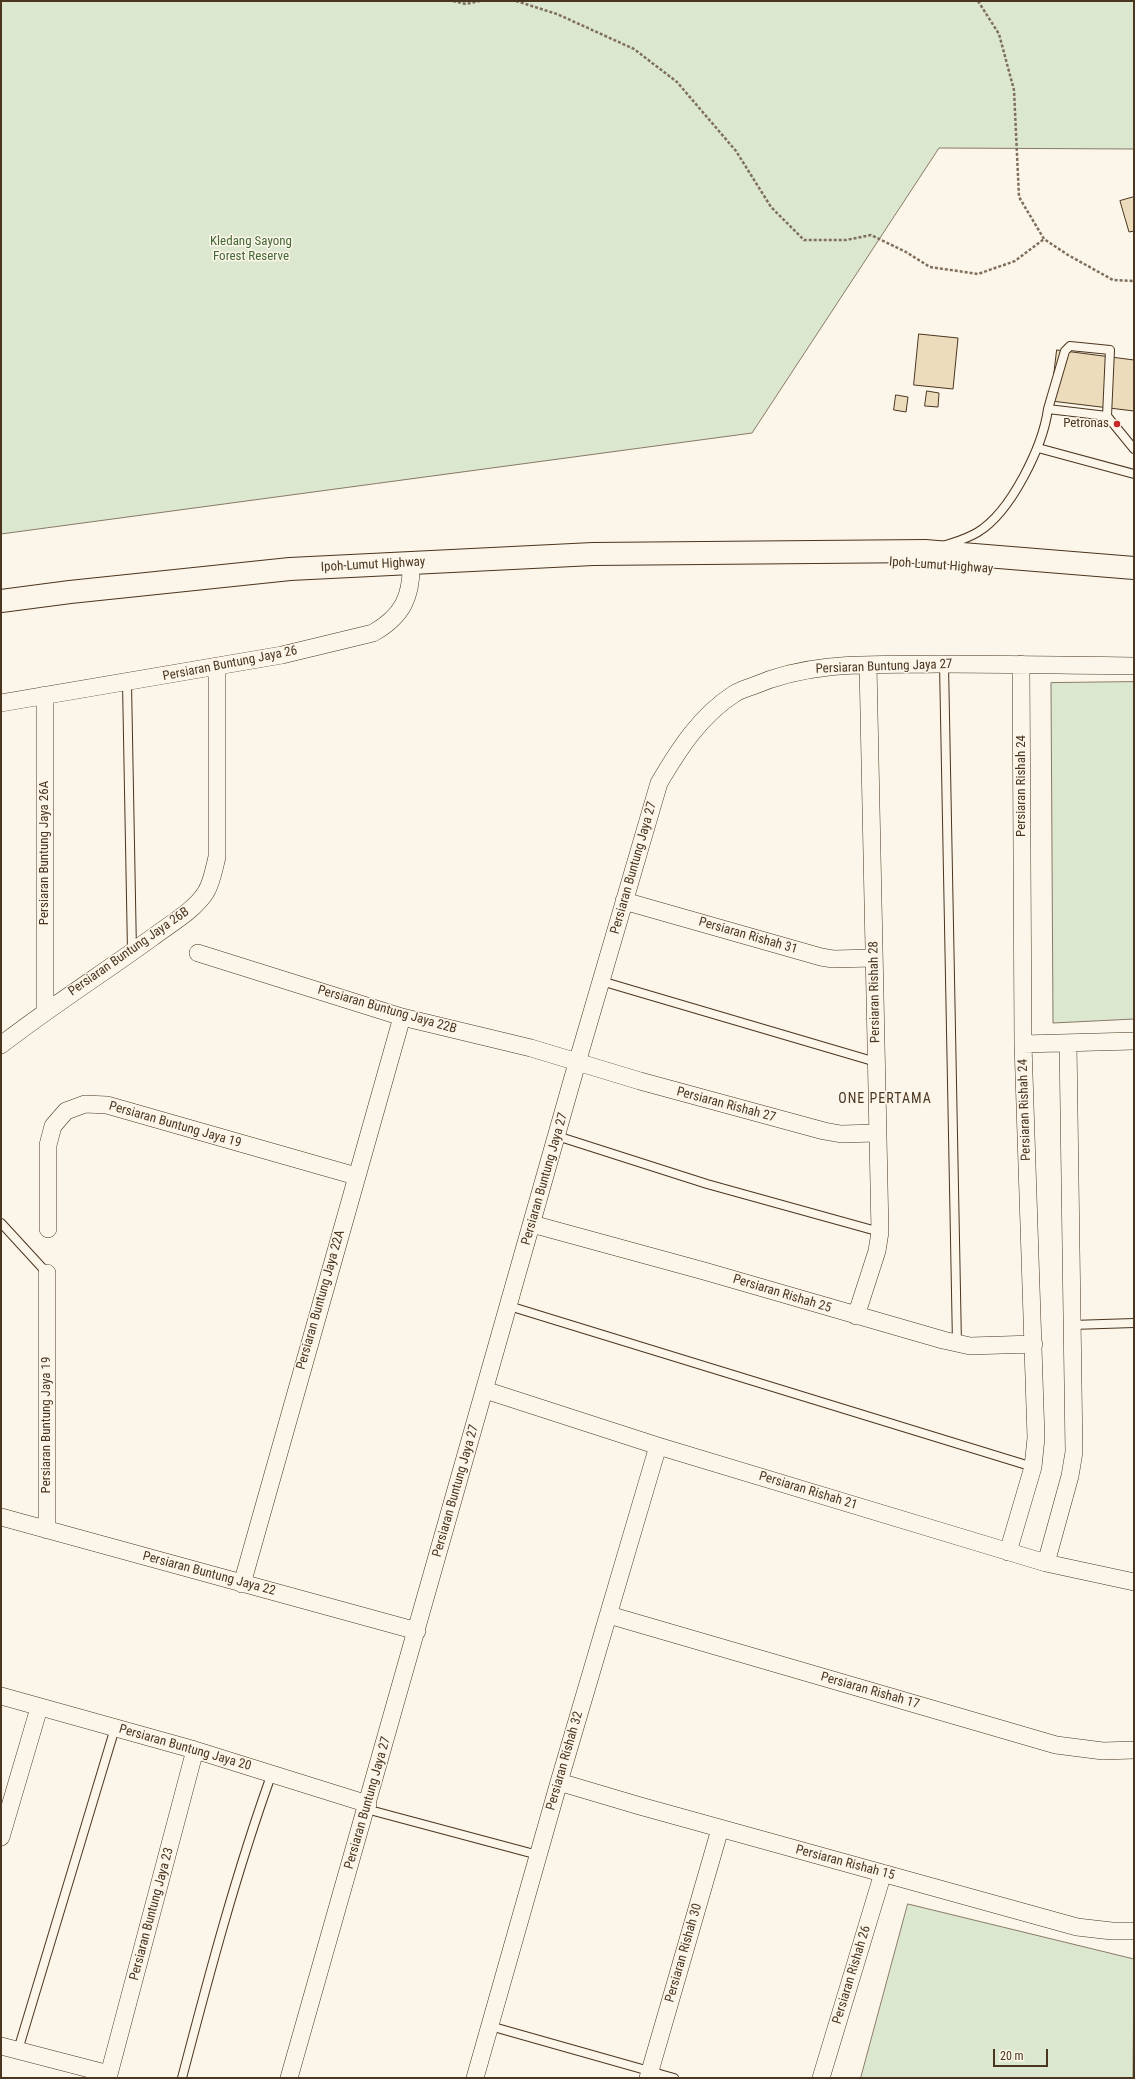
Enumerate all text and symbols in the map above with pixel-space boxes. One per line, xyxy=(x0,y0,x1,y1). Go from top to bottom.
park label: Kledang Sayong Forest Reserve xyxy=(210,234,292,265)
place label: Petronas xyxy=(1063,416,1109,432)
marker: Petronas xyxy=(1112,419,1122,429)
street label: Ipoh-Lumut Highway xyxy=(320,554,426,576)
street label: Ipoh-Lumut Highway xyxy=(888,555,994,577)
street label: Persiaran Buntung Jaya 26 xyxy=(161,643,299,685)
street label: Persiaran Buntung Jaya 27 xyxy=(815,657,953,677)
street label: Persiaran Rishah 24 xyxy=(1014,735,1030,837)
street label: Persiaran Buntung Jaya 26A xyxy=(37,781,53,925)
street label: Persiaran Buntung Jaya 27 xyxy=(608,800,660,936)
street label: Persiaran Buntung Jaya 26B xyxy=(66,904,192,1000)
street label: Persiaran Rishah 31 xyxy=(697,914,799,958)
street label: Persiaran Rishah 28 xyxy=(866,941,884,1043)
street label: Persiaran Buntung Jaya 22B xyxy=(316,983,458,1037)
street label: Persiaran Rishah 24 xyxy=(1015,1059,1035,1161)
street label: Persiaran Rishah 27 xyxy=(675,1084,777,1126)
district label: ONE PERTAMA xyxy=(838,1091,932,1107)
street label: Persiaran Buntung Jaya 19 xyxy=(107,1099,243,1151)
street label: Persiaran Buntung Jaya 27 xyxy=(519,1111,571,1247)
street label: Persiaran Buntung Jaya 22A xyxy=(294,1228,348,1372)
street label: Persiaran Rishah 25 xyxy=(731,1272,833,1316)
street label: Persiaran Buntung Jaya 19 xyxy=(39,1357,55,1493)
street label: Persiaran Buntung Jaya 27 xyxy=(430,1423,482,1559)
street label: Persiaran Rishah 21 xyxy=(757,1469,859,1513)
street label: Persiaran Buntung Jaya 22 xyxy=(141,1549,277,1599)
street label: Persiaran Rishah 17 xyxy=(819,1669,921,1713)
street label: Persiaran Rishah 32 xyxy=(543,1710,587,1812)
street label: Persiaran Buntung Jaya 20 xyxy=(117,1722,253,1774)
street label: Persiaran Buntung Jaya 27 xyxy=(342,1735,394,1871)
street label: Persiaran Rishah 15 xyxy=(794,1842,896,1884)
street label: Persiaran Buntung Jaya 23 xyxy=(127,1846,177,1982)
street label: Persiaran Rishah 30 xyxy=(662,1902,706,2004)
street label: Persiaran Rishah 26 xyxy=(830,1924,874,2026)
scale bar xyxy=(995,2041,1050,2067)
text: 20 m xyxy=(1000,2049,1024,2063)

